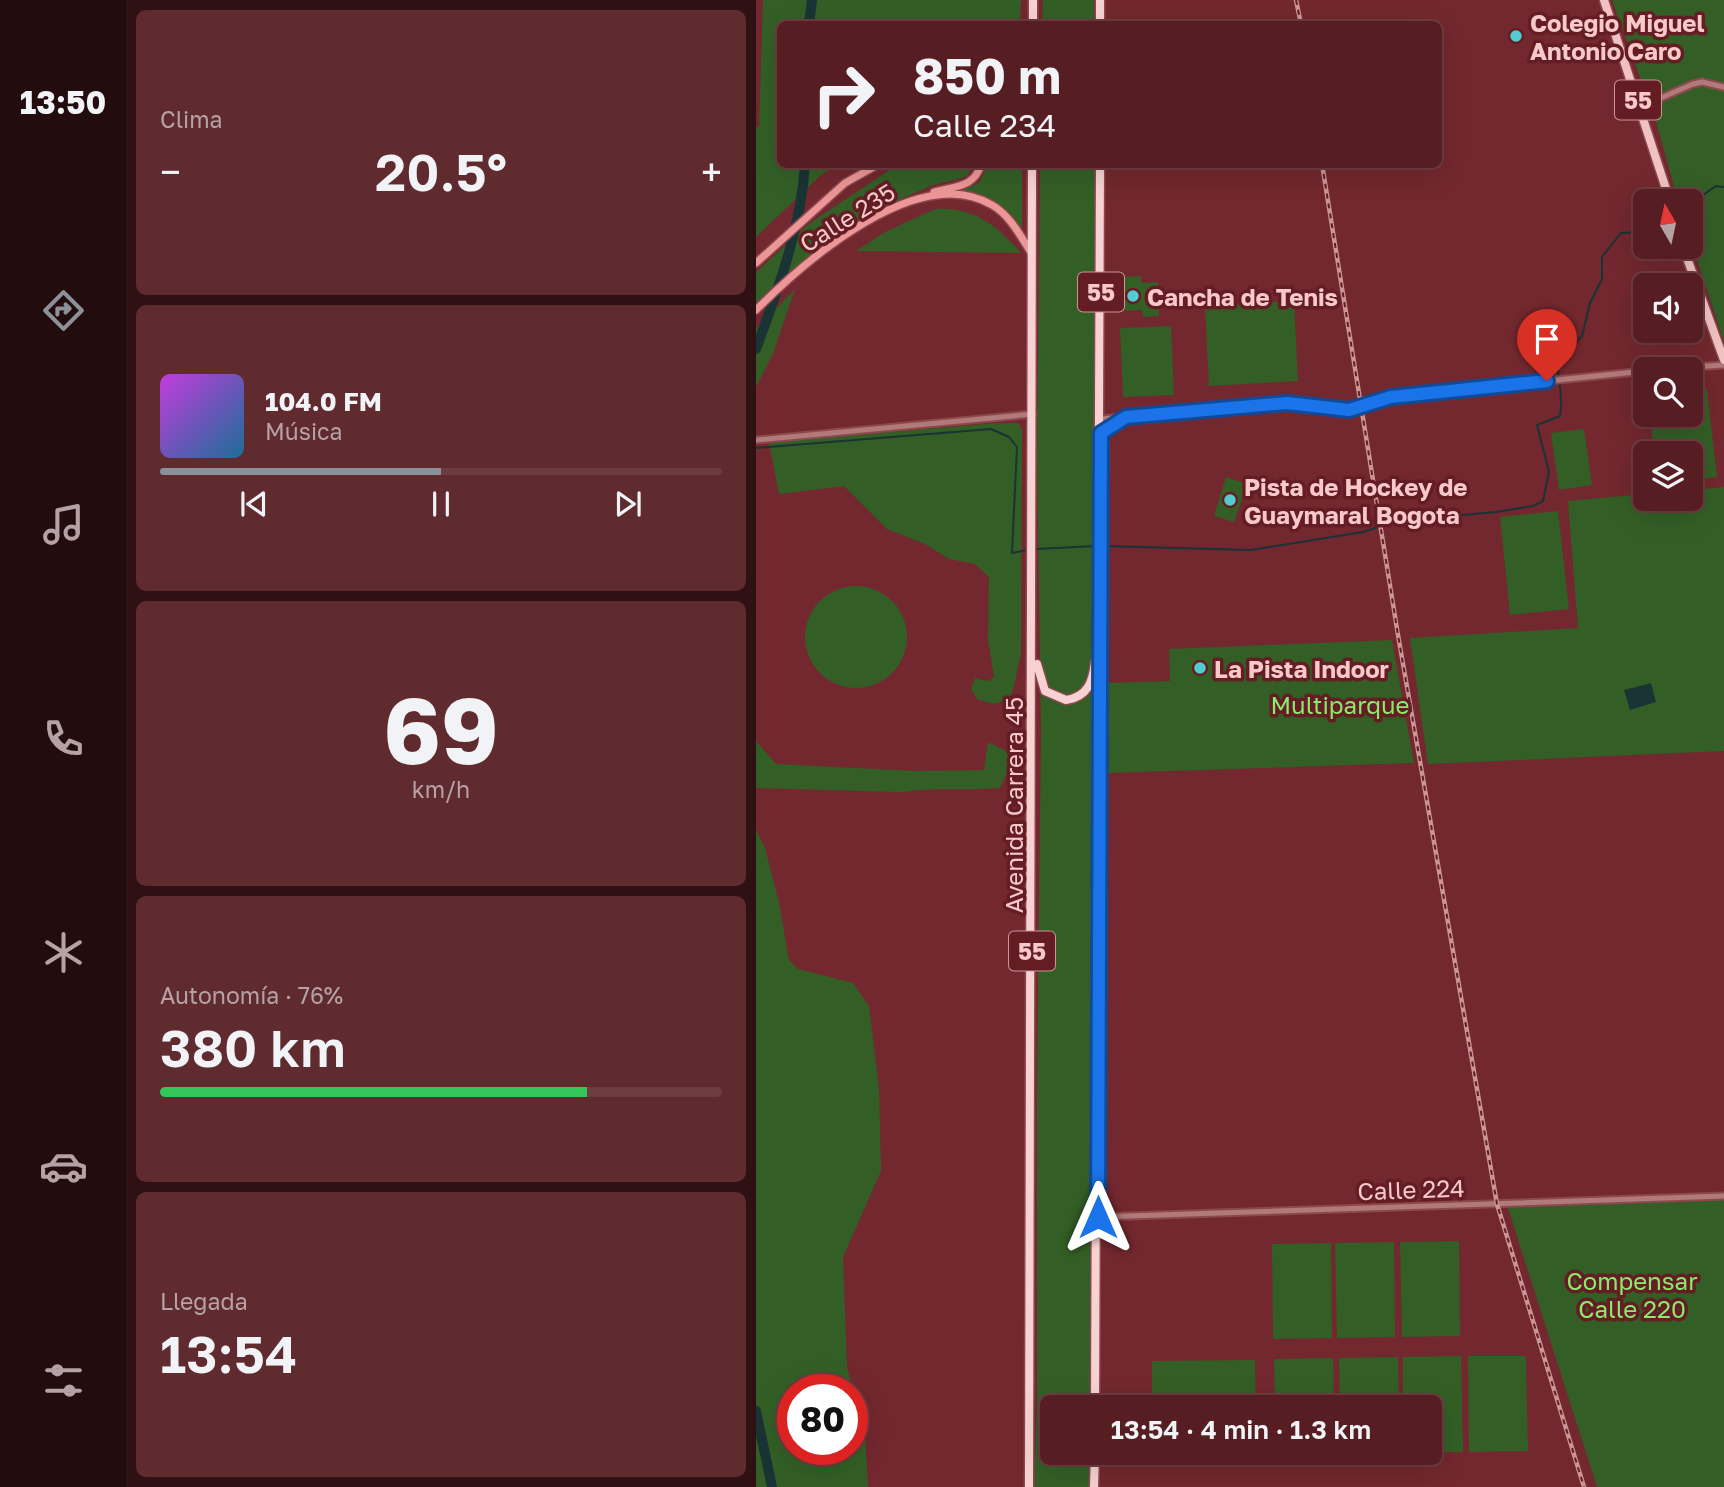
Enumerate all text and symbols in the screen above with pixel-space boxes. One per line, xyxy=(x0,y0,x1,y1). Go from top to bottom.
place label: Colegio Miguel Antonio Caro xyxy=(1530,8,1704,65)
marker: Colegio Miguel Antonio Caro xyxy=(1508,28,1524,44)
text: 850 m xyxy=(913,46,1061,105)
icon: right xyxy=(798,49,889,140)
road number: 55 xyxy=(1615,80,1661,120)
text: 13:50 xyxy=(20,83,106,121)
text: Clima xyxy=(160,105,223,133)
text: Calle 234 xyxy=(913,106,1056,144)
text: 20.5° xyxy=(375,140,507,202)
text: − xyxy=(160,149,181,194)
text: + xyxy=(701,149,722,194)
street label: Calle 235 xyxy=(794,176,900,258)
north arrow xyxy=(1633,189,1703,259)
map controls xyxy=(1633,189,1703,511)
road number: 55 xyxy=(1078,272,1124,312)
button: sound xyxy=(1633,273,1703,343)
place label: Cancha de Tenis xyxy=(1147,282,1338,311)
icon: directions xyxy=(39,286,88,335)
marker: Cancha de Tenis xyxy=(1125,288,1141,304)
pin xyxy=(1517,309,1577,381)
icon: arrive xyxy=(1528,320,1566,358)
button: search xyxy=(1633,357,1703,427)
text: 104.0 FM xyxy=(265,386,382,417)
text: Música xyxy=(265,417,343,445)
button: layers xyxy=(1633,441,1703,511)
place label: Pista de Hockey de Guaymaral Bogota xyxy=(1244,472,1467,529)
icon: previous xyxy=(235,485,273,523)
icon: pause xyxy=(422,485,460,523)
icon: next xyxy=(609,485,647,523)
marker: Pista de Hockey de Guaymaral Bogota xyxy=(1222,492,1238,508)
icon: music xyxy=(39,500,88,549)
place label: La Pista Indoor xyxy=(1214,654,1389,683)
marker: La Pista Indoor xyxy=(1192,660,1208,676)
text: 69 xyxy=(383,675,499,784)
park label: Multiparque xyxy=(1270,690,1410,719)
street label: Avenida Carrera 45 xyxy=(999,697,1028,913)
icon: phone xyxy=(39,714,88,763)
text: km/h xyxy=(412,775,470,803)
icon: climate xyxy=(39,928,88,977)
road number: 55 xyxy=(1009,932,1055,970)
text: Autonomía · 76% xyxy=(160,981,343,1009)
text: 380 km xyxy=(160,1016,346,1078)
icon: car xyxy=(39,1142,88,1191)
street label: Calle 224 xyxy=(1357,1173,1465,1205)
position arrow xyxy=(1061,1180,1135,1254)
park label: Compensar Calle 220 xyxy=(1566,1266,1698,1323)
text: Llegada xyxy=(160,1287,248,1315)
text: 13:54 xyxy=(160,1322,298,1384)
icon: filters xyxy=(39,1356,88,1405)
speed limit sign: 80 xyxy=(777,1374,868,1465)
text: 13:54 · 4 min · 1.3 km xyxy=(1111,1414,1371,1445)

